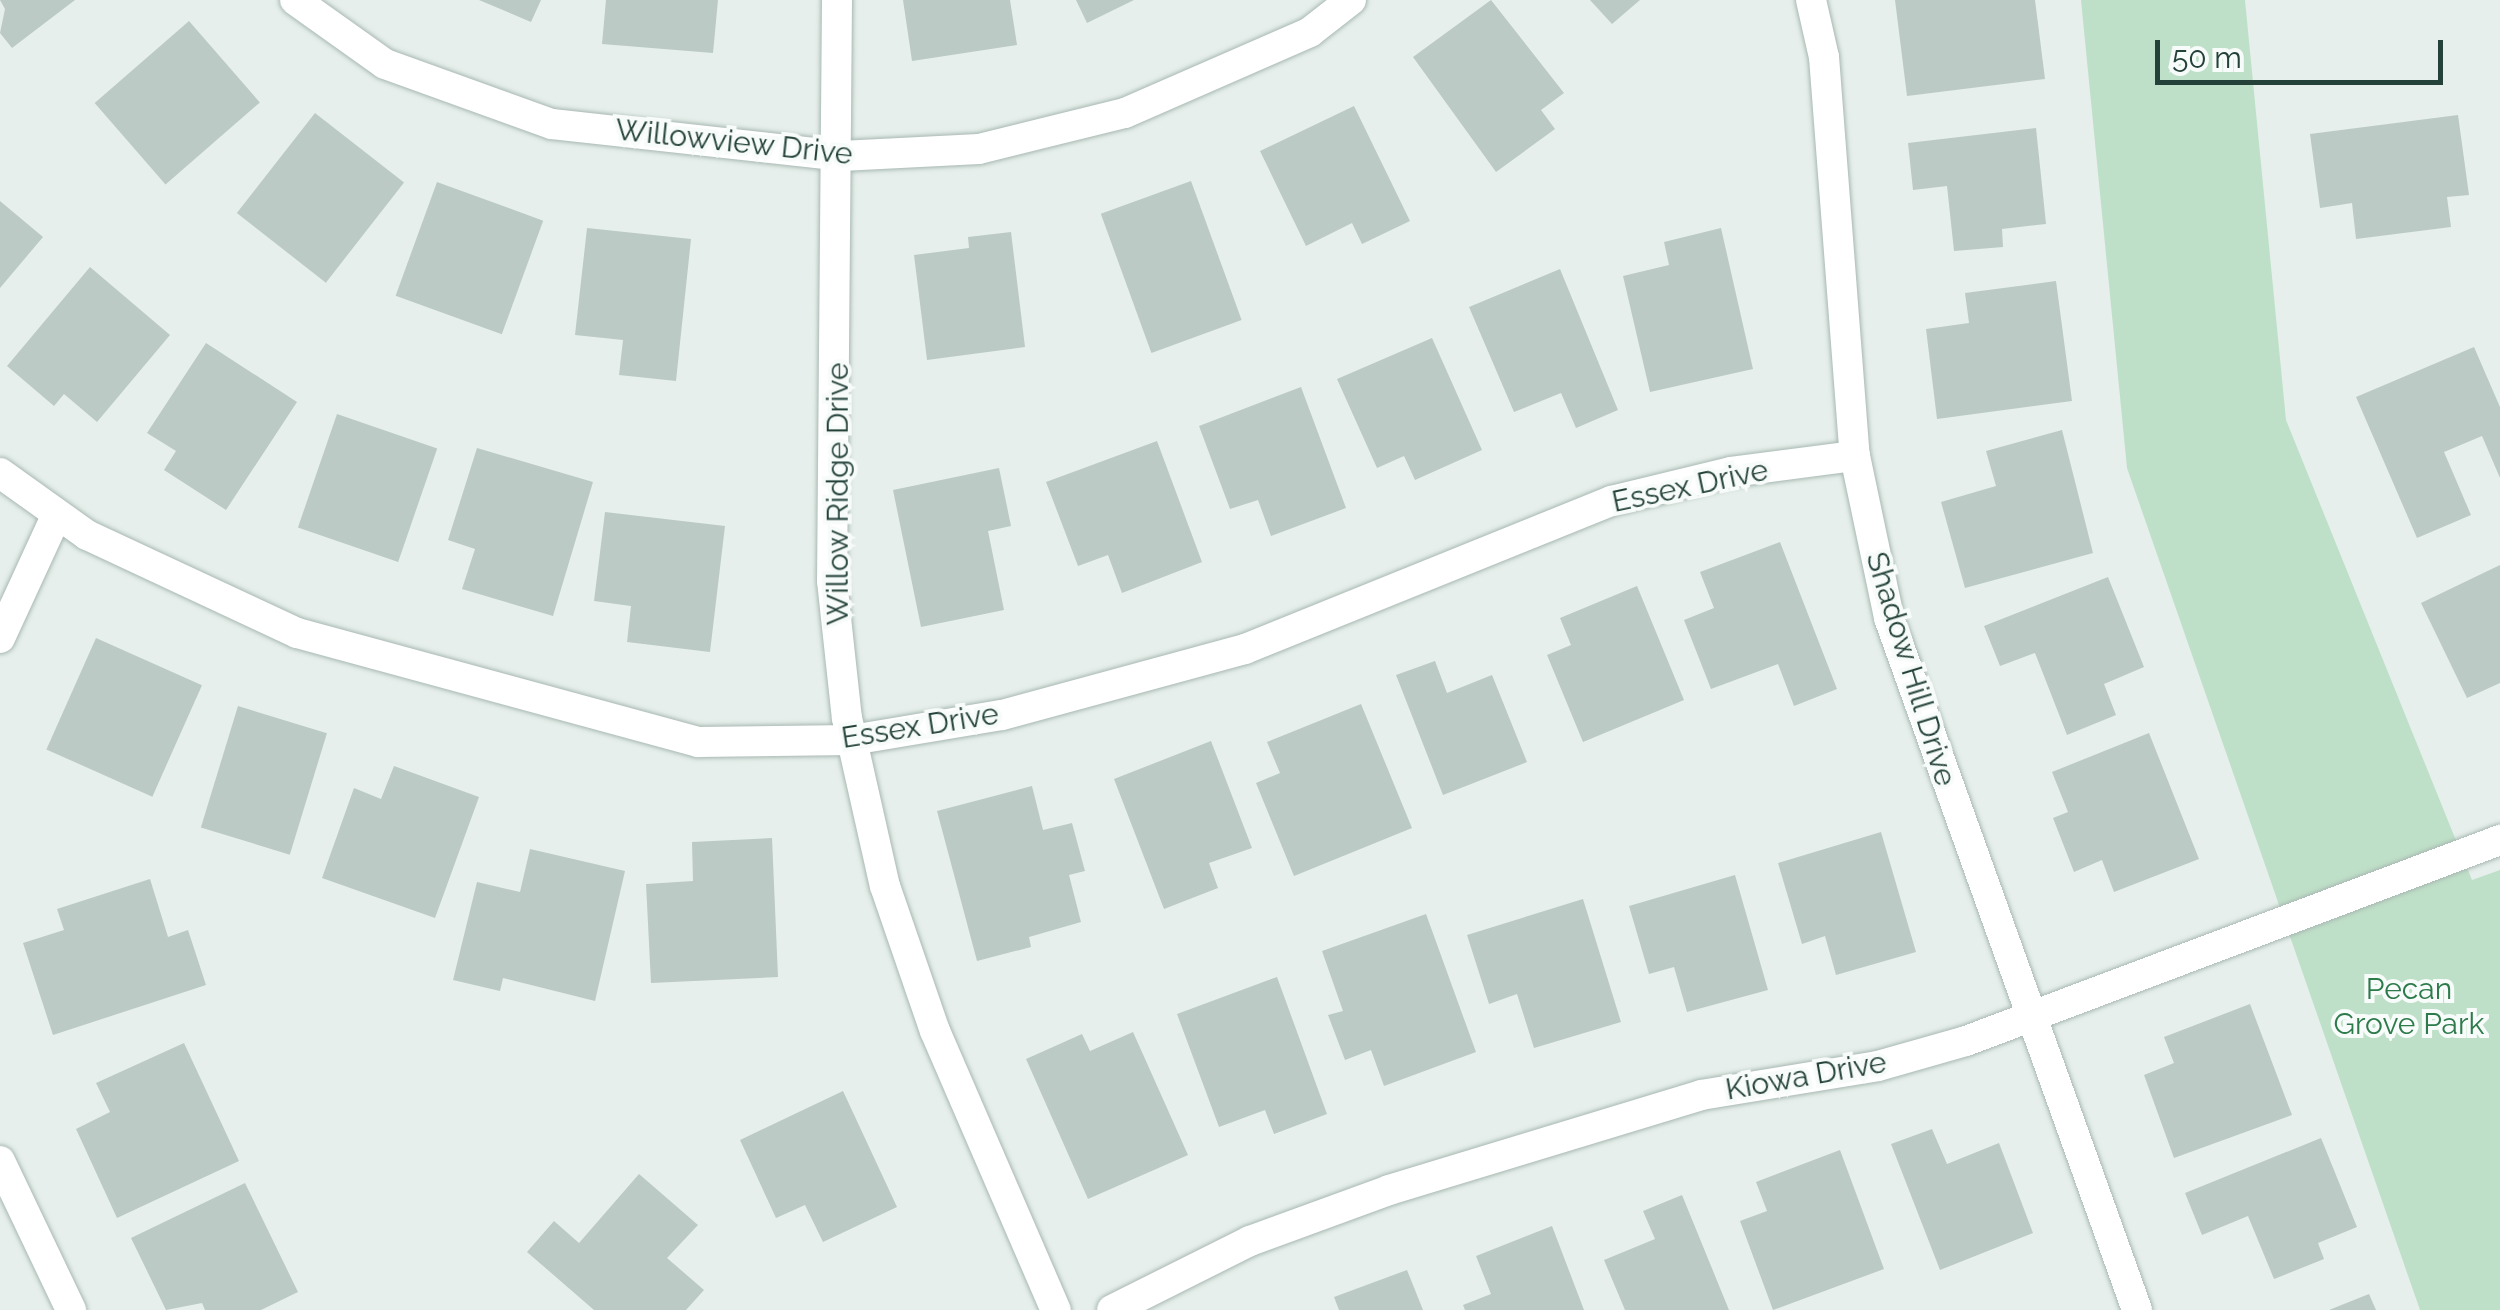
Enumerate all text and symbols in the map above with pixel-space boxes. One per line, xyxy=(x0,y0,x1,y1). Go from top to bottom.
scale bar xyxy=(2160,20,2448,82)
text: 50 m xyxy=(2172,40,2242,75)
street label: Willowview Drive xyxy=(613,112,855,172)
street label: Willow Ridge Drive xyxy=(820,362,856,626)
street label: Essex Drive xyxy=(1609,452,1771,520)
street label: Shadow Hill Drive xyxy=(1858,547,1964,791)
street label: Essex Drive xyxy=(839,696,1001,756)
park label: Pecan Grove Park xyxy=(2334,971,2484,1042)
street label: Kiowa Drive xyxy=(1723,1044,1889,1108)

